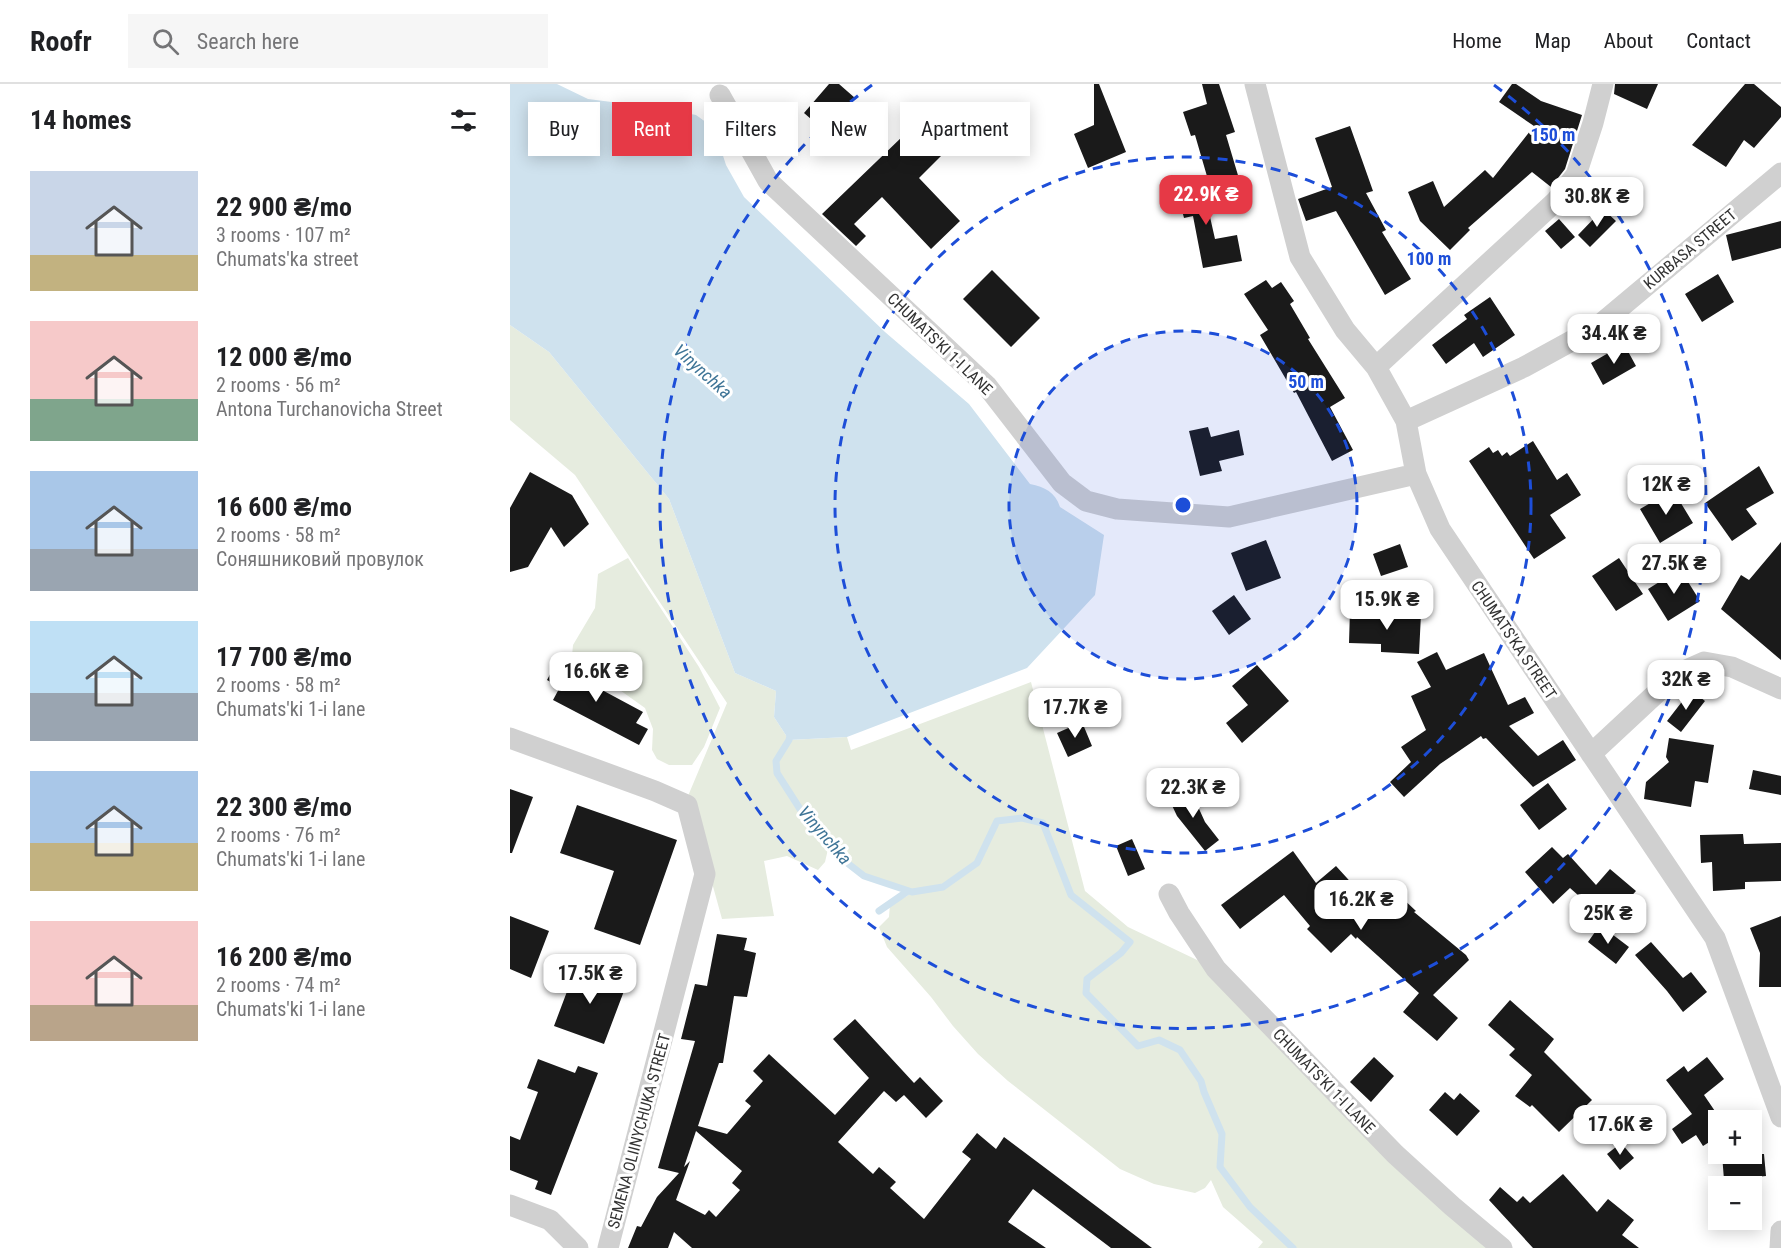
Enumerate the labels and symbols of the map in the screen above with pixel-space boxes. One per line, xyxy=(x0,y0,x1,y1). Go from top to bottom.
text: 150 m xyxy=(1531,124,1575,145)
pin: 22.9K ₴ xyxy=(1151,175,1261,226)
pin: 30.8K ₴ xyxy=(1542,177,1652,228)
street label: KURBASA STREET xyxy=(1640,205,1740,293)
text: 100 m xyxy=(1407,248,1451,269)
street label: CHUMATS'KI 1-I LANE xyxy=(884,289,996,399)
pin: 34.4K ₴ xyxy=(1559,314,1669,365)
water label: Vinynchka xyxy=(670,340,736,402)
text: 50 m xyxy=(1288,371,1324,392)
pin: 12K ₴ xyxy=(1624,465,1708,516)
centre of rings xyxy=(1173,495,1193,515)
pin: 27.5K ₴ xyxy=(1619,544,1729,595)
street label: CHUMATS'KA STREET xyxy=(1467,577,1561,703)
pin: 15.9K ₴ xyxy=(1332,580,1442,631)
pin: 16.6K ₴ xyxy=(541,652,651,703)
pin: 32K ₴ xyxy=(1644,660,1728,711)
pin: 17.7K ₴ xyxy=(1020,688,1130,739)
pin: 22.3K ₴ xyxy=(1138,768,1248,819)
water label: Vinynchka xyxy=(794,801,856,869)
pin: 16.2K ₴ xyxy=(1306,880,1416,931)
pin: 25K ₴ xyxy=(1566,894,1650,945)
pin: 17.5K ₴ xyxy=(535,954,645,1005)
street label: CHUMATS'KI 1-I LANE xyxy=(1269,1025,1379,1137)
street label: SEMENA OLIINYCHUKA STREET xyxy=(604,1031,674,1231)
pin: 17.6K ₴ xyxy=(1565,1105,1675,1156)

